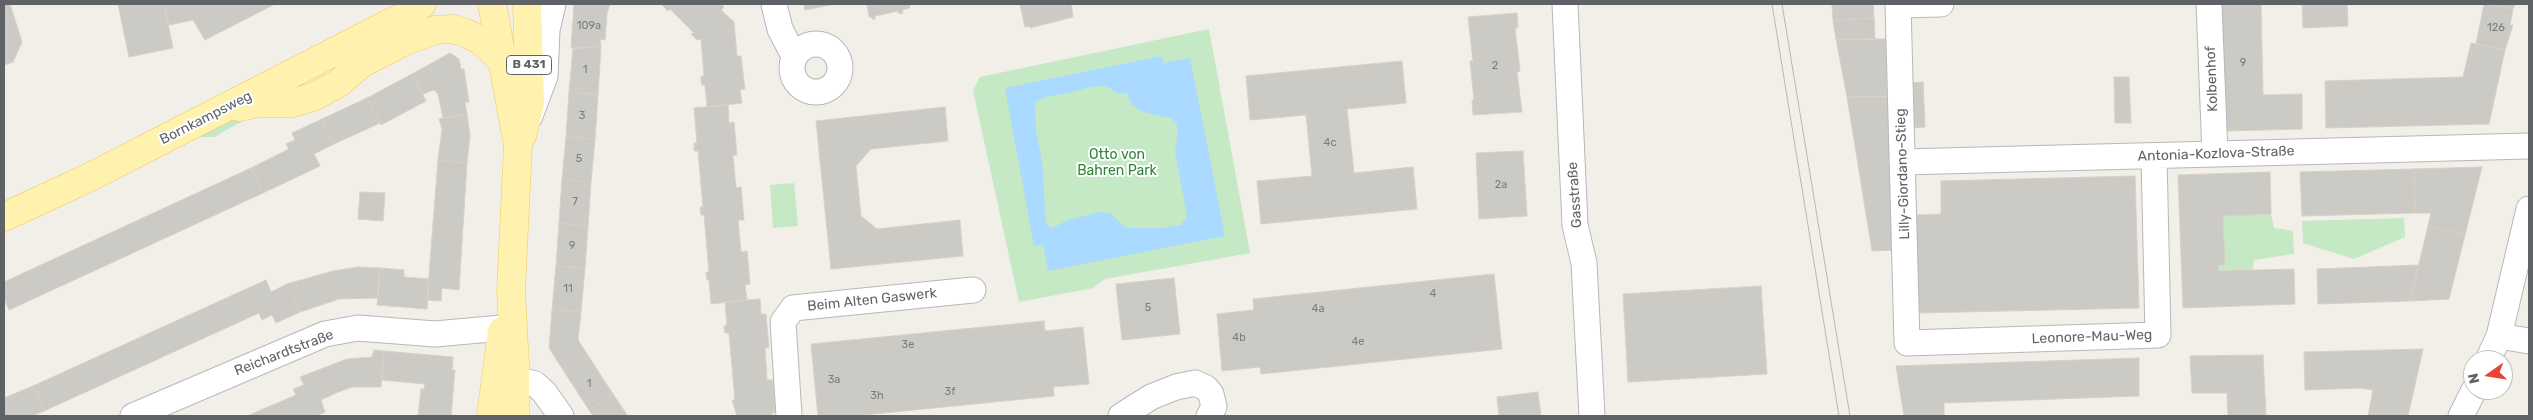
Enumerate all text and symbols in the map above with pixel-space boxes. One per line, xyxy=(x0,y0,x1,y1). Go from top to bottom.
house number: 109a xyxy=(577,19,601,33)
house number: 126 xyxy=(2487,21,2505,35)
street label: Kolbenhof xyxy=(2202,46,2222,112)
road number: B 431 xyxy=(506,56,552,74)
house number: 9 xyxy=(2240,56,2246,70)
house number: 2 xyxy=(1492,59,1498,73)
house number: 1 xyxy=(583,63,587,77)
street label: Bornkampsweg xyxy=(157,88,255,148)
street label: Lilly-Giordano-Stieg xyxy=(1892,108,1914,240)
house number: 3 xyxy=(579,109,585,123)
house number: 4c xyxy=(1324,136,1336,150)
street label: Antonia-Kozlova-Straße xyxy=(2137,143,2295,165)
park label: Otto von Bahren Park xyxy=(1077,147,1157,180)
house number: 5 xyxy=(576,152,582,166)
street label: Gasstraße xyxy=(1564,161,1586,229)
house number: 2a xyxy=(1495,178,1507,192)
house number: 7 xyxy=(572,195,578,209)
house number: 9 xyxy=(569,239,575,253)
house number: 11 xyxy=(563,282,573,296)
street label: Beim Alten Gaswerk xyxy=(806,285,938,315)
house number: 4 xyxy=(1430,287,1436,301)
house number: 5 xyxy=(1145,301,1151,315)
house number: 4a xyxy=(1312,302,1324,316)
street label: Reichardtstraße xyxy=(232,326,336,380)
street label: Leonore-Mau-Weg xyxy=(2031,326,2153,348)
house number: 4b xyxy=(1232,331,1246,345)
house number: 4e xyxy=(1352,335,1364,349)
house number: 3e xyxy=(902,338,914,352)
north arrow xyxy=(2463,350,2513,400)
text: N xyxy=(2464,371,2483,385)
house number: 3a xyxy=(828,373,840,387)
house number: 1 xyxy=(587,377,591,391)
house number: 3f xyxy=(945,385,955,399)
house number: 3h xyxy=(870,389,884,403)

